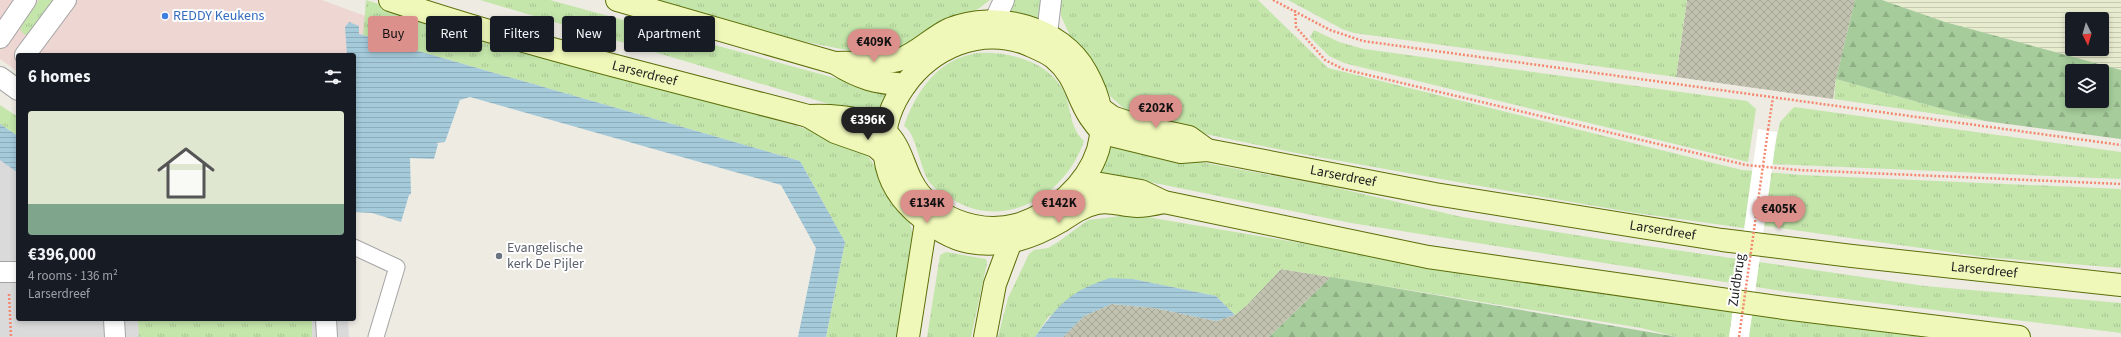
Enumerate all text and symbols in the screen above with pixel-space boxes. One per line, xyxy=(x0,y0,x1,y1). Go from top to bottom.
place label: REDDY Keukens xyxy=(173,6,265,26)
marker: REDDY Keukens xyxy=(160,11,170,21)
north arrow xyxy=(2065,12,2109,56)
map controls xyxy=(2065,12,2109,108)
chip: Buy xyxy=(368,16,418,52)
chip: Rent xyxy=(426,16,482,52)
chip: Filters xyxy=(490,16,554,52)
chip: New xyxy=(562,16,616,52)
chip: Apartment xyxy=(624,16,715,52)
pin: €409K xyxy=(846,29,902,63)
text: €409K xyxy=(856,33,892,51)
street label: Larserdreef xyxy=(610,56,680,92)
button: layers xyxy=(2065,64,2109,108)
text: 6 homes xyxy=(28,65,90,89)
icon: filters xyxy=(322,66,344,88)
pin: €202K xyxy=(1128,95,1184,129)
text: €202K xyxy=(1138,99,1174,117)
pin: €396K xyxy=(840,107,896,141)
text: €396K xyxy=(850,111,886,129)
icon: home xyxy=(150,137,222,209)
street label: Larserdreef xyxy=(1308,160,1379,193)
pin: €134K xyxy=(899,190,955,224)
pin: €142K xyxy=(1031,190,1087,224)
text: €134K xyxy=(909,194,945,212)
text: €142K xyxy=(1041,194,1077,212)
pin: €405K xyxy=(1751,196,1807,230)
text: €405K xyxy=(1761,200,1797,218)
street label: Larserdreef xyxy=(1628,215,1698,246)
place label: Evangelische kerk De Pijler xyxy=(507,238,584,274)
text: €396,000 xyxy=(28,243,96,267)
marker: Evangelische kerk De Pijler xyxy=(494,251,504,261)
street label: Zuidbrug xyxy=(1723,252,1751,308)
street label: Larserdreef xyxy=(1950,257,2019,284)
text: 4 rooms · 136 m² xyxy=(28,267,118,285)
text: Larserdreef xyxy=(28,285,90,303)

